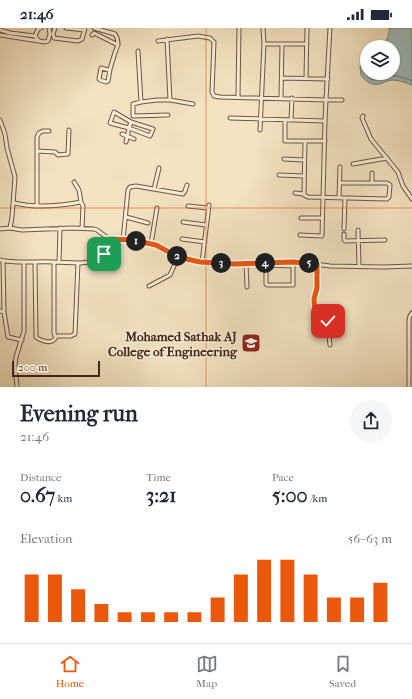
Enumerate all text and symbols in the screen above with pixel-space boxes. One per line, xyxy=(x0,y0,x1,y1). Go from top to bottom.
text: 21:46 xyxy=(20,5,54,23)
map controls xyxy=(360,40,400,80)
button: layers xyxy=(360,40,400,80)
pin: 1 xyxy=(126,231,146,251)
text: 1 xyxy=(134,234,138,247)
pin xyxy=(87,237,121,271)
icon: arrive xyxy=(93,243,115,265)
pin: 2 xyxy=(167,246,187,266)
text: 2 xyxy=(174,249,180,262)
pin: 3 xyxy=(211,253,231,273)
pin: 4 xyxy=(255,253,275,273)
pin: 5 xyxy=(299,253,319,273)
text: 3 xyxy=(219,256,223,269)
text: 4 xyxy=(262,256,268,269)
text: 5 xyxy=(307,256,311,269)
pin xyxy=(311,304,345,338)
icon: check xyxy=(317,310,339,332)
place label: Mohamed Sathak AJ College of Engineering xyxy=(108,329,238,360)
school or university icon: Mohamed Sathak AJ College of Engineering xyxy=(240,332,262,354)
scale bar xyxy=(12,359,100,378)
text: 200 m xyxy=(18,361,47,374)
button: share xyxy=(350,400,392,442)
text: Evening run xyxy=(20,401,138,427)
text: 21:46 xyxy=(20,429,49,444)
text: Distance xyxy=(20,471,61,484)
text: Time xyxy=(146,471,171,484)
text: Pace xyxy=(272,471,294,484)
text: 0.67 xyxy=(20,484,55,507)
text: 3:21 xyxy=(146,484,176,507)
text: 5:00 xyxy=(272,484,308,507)
text: km xyxy=(55,492,72,505)
text: /km xyxy=(308,492,327,505)
text: Elevation xyxy=(20,531,73,546)
text: 56–63 m xyxy=(348,531,392,546)
tab: Home xyxy=(56,653,84,690)
tab: Map xyxy=(196,653,218,690)
tab: Saved xyxy=(329,653,356,690)

